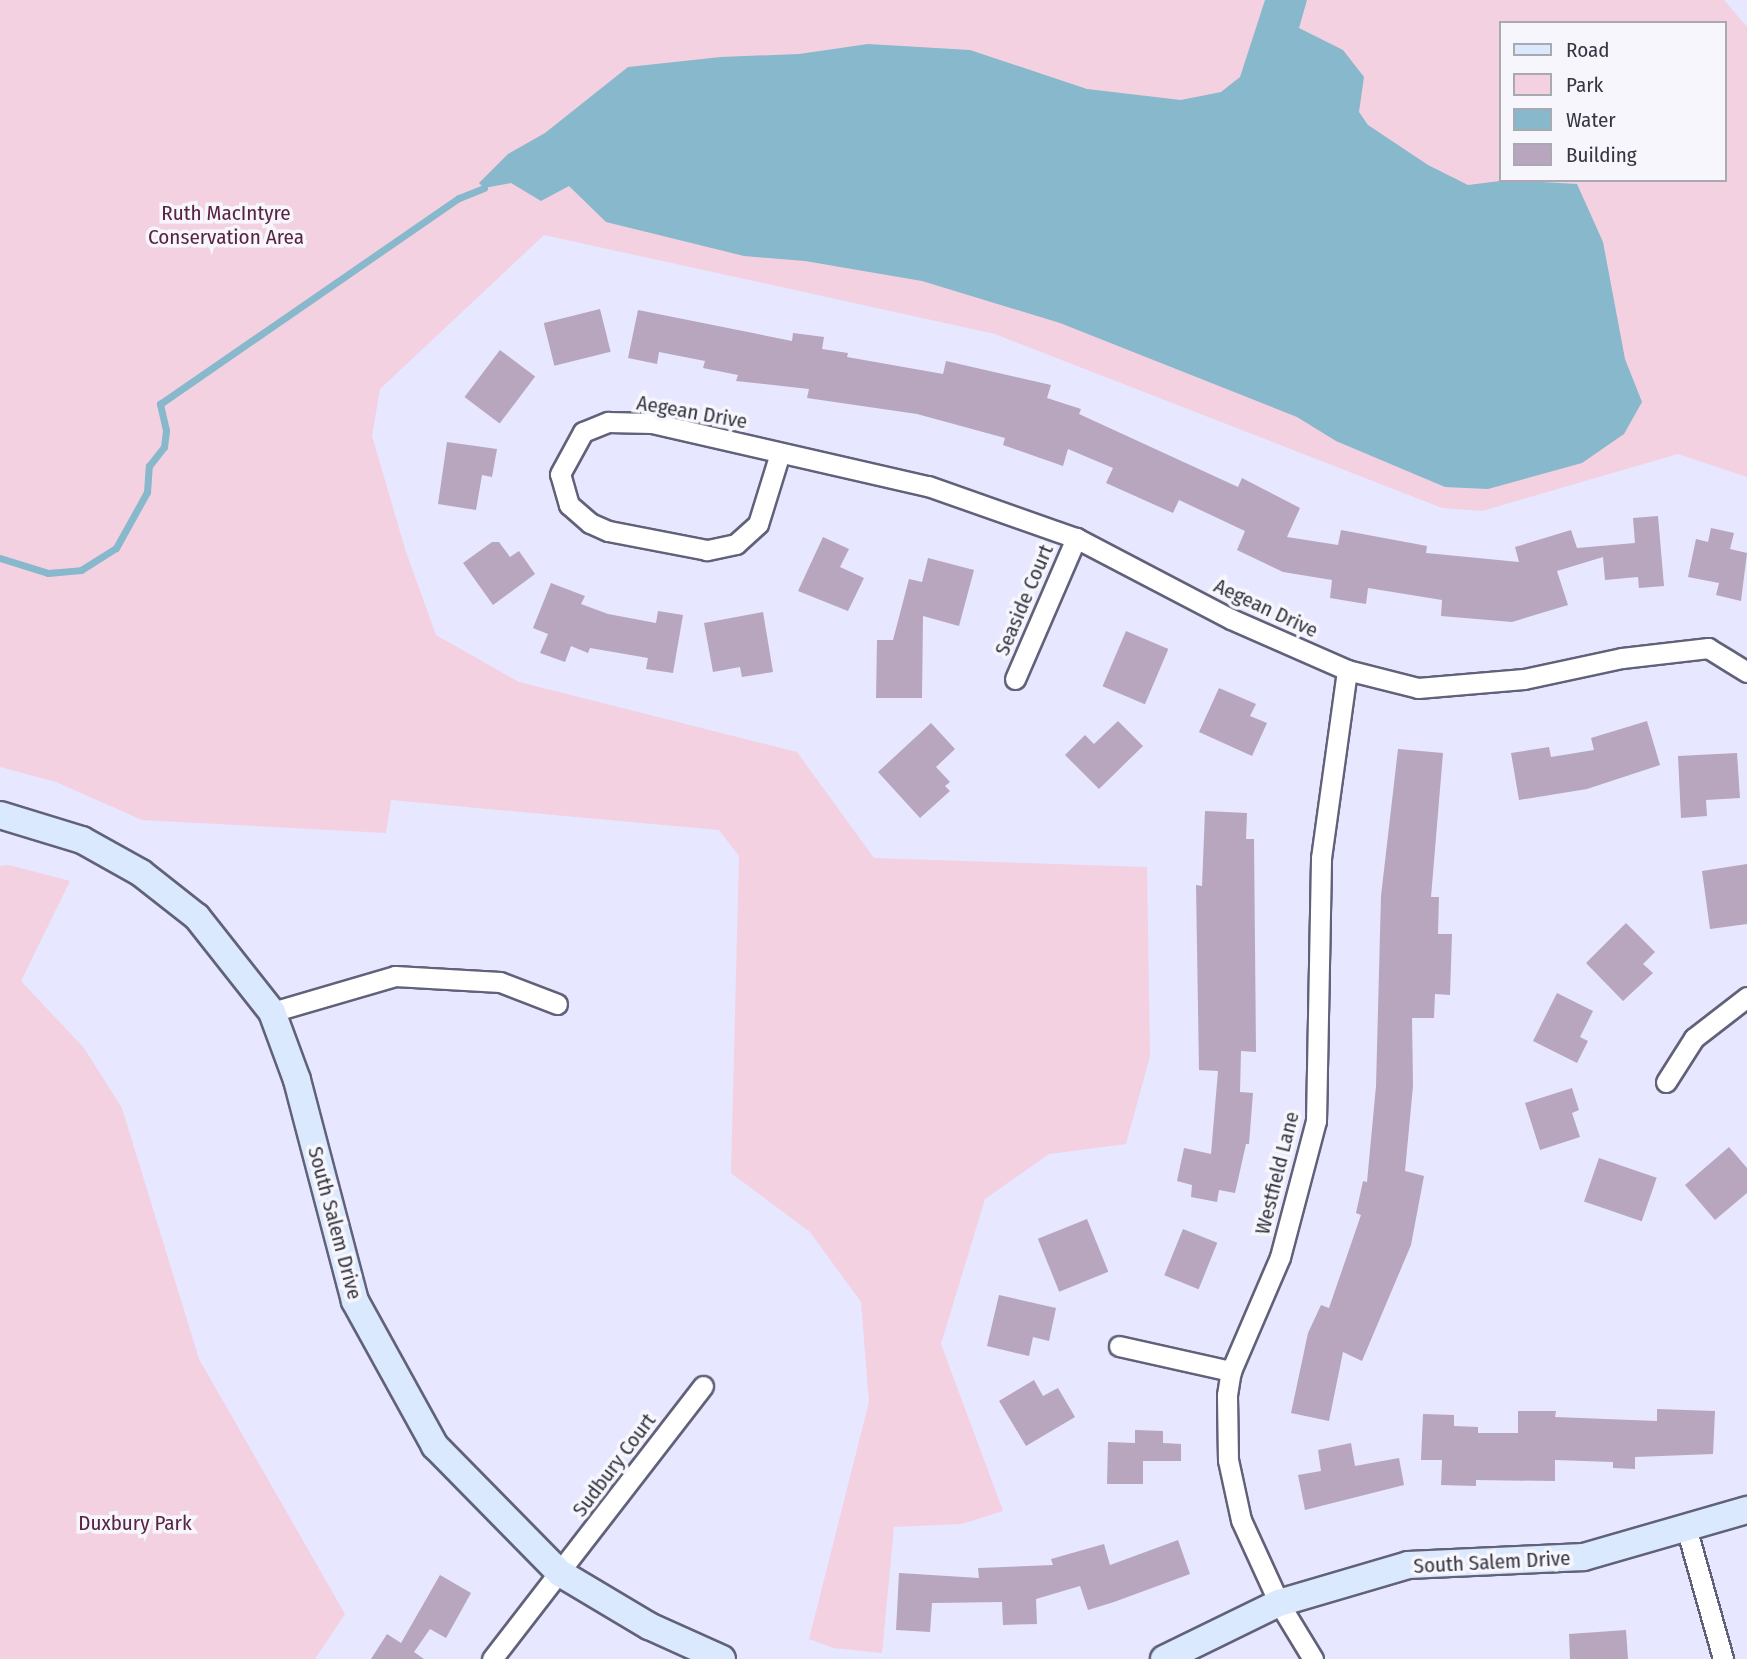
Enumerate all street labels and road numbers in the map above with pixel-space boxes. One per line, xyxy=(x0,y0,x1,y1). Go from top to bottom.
street label: Aegean Drive xyxy=(635,390,749,434)
street label: Seaside Court xyxy=(989,541,1059,659)
street label: Aegean Drive xyxy=(1210,573,1322,643)
street label: Westfield Lane xyxy=(1250,1109,1304,1237)
street label: South Salem Drive xyxy=(302,1144,368,1302)
street label: Sudbury Court xyxy=(567,1408,661,1522)
street label: South Salem Drive xyxy=(1413,1545,1571,1579)

